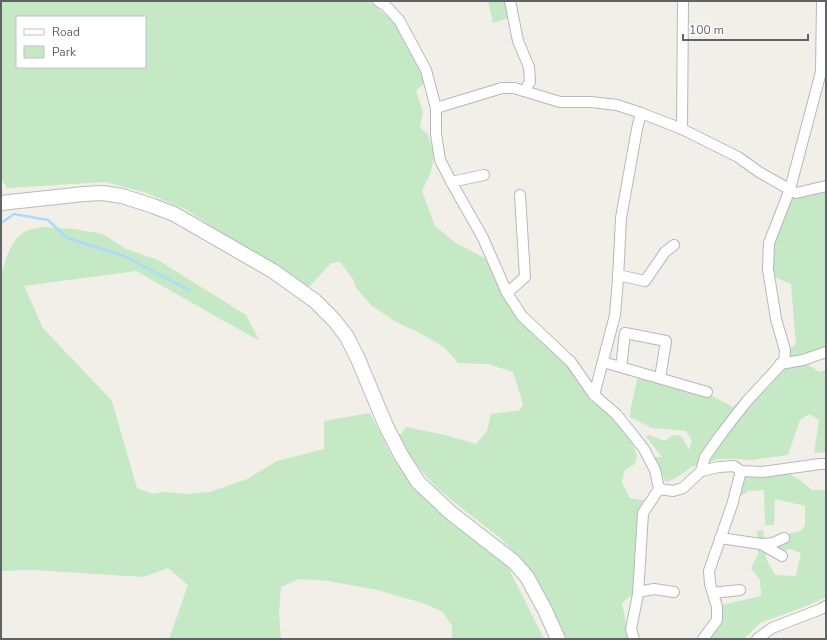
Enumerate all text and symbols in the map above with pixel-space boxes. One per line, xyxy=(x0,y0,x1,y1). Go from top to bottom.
legend xyxy=(16,16,146,68)
scale bar xyxy=(683,16,808,42)
text: 100 m xyxy=(689,22,724,38)
text: Road xyxy=(52,24,80,40)
text: Park xyxy=(52,44,77,60)

